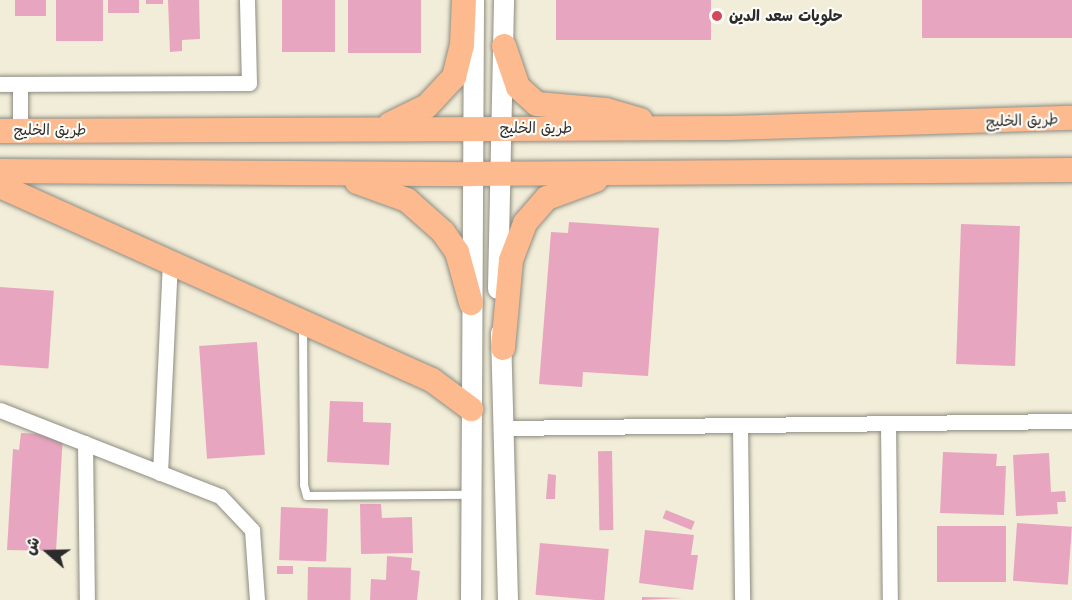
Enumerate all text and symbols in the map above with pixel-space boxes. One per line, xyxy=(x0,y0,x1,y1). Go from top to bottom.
place label: حلويات سعد الدين xyxy=(729,7,843,25)
marker: حلويات سعد الدين xyxy=(710,9,724,23)
street label: طريق الخليج xyxy=(985,110,1059,130)
street label: طريق الخليج xyxy=(500,119,572,137)
street label: طريق الخليج xyxy=(14,121,86,139)
north arrow xyxy=(18,522,78,582)
text: ش xyxy=(18,534,43,558)

